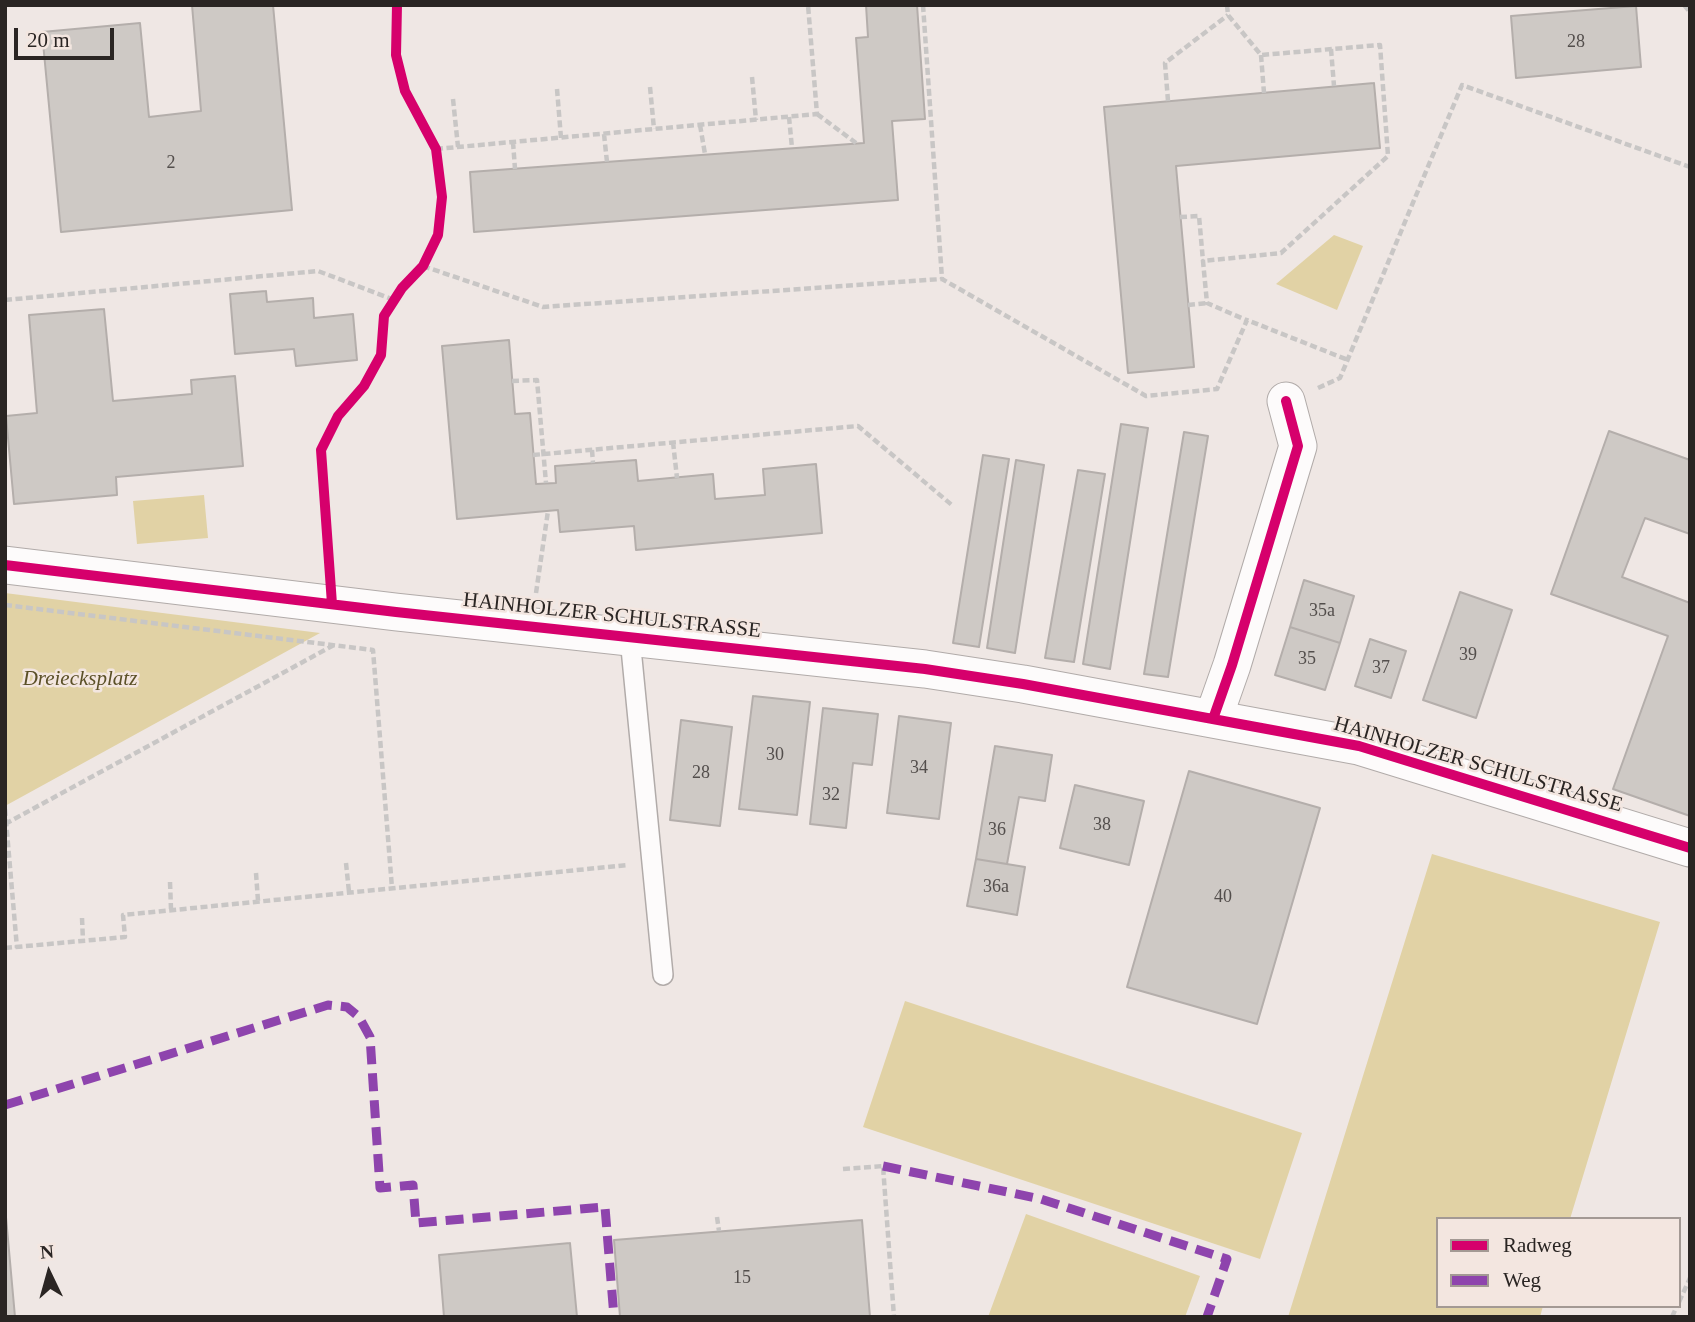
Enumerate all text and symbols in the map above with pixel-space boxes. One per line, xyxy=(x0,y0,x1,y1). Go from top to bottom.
scale bar xyxy=(18,14,117,58)
text: 20 m xyxy=(27,28,70,52)
house number: 28 xyxy=(1567,31,1585,53)
house number: 2 xyxy=(166,152,176,174)
street label: HAINHOLZER SCHULSTRASSE xyxy=(462,588,762,644)
house number: 35a xyxy=(1309,600,1335,622)
house number: 39 xyxy=(1459,644,1477,666)
house number: 35 xyxy=(1298,648,1316,670)
house number: 37 xyxy=(1372,657,1390,679)
park label: Dreiecksplatz xyxy=(23,666,137,692)
street label: HAINHOLZER SCHULSTRASSE xyxy=(1331,712,1625,818)
house number: 30 xyxy=(766,744,784,766)
house number: 34 xyxy=(910,757,928,779)
house number: 28 xyxy=(692,762,710,784)
house number: 32 xyxy=(822,784,840,806)
house number: 38 xyxy=(1093,814,1111,836)
house number: 36 xyxy=(988,819,1006,841)
house number: 36a xyxy=(983,876,1009,898)
house number: 40 xyxy=(1214,886,1232,908)
legend xyxy=(1436,1217,1681,1308)
text: Radweg xyxy=(1503,1233,1572,1257)
north arrow xyxy=(14,1238,84,1308)
text: N xyxy=(39,1241,55,1263)
house number: 15 xyxy=(733,1267,751,1289)
text: Weg xyxy=(1503,1268,1541,1292)

